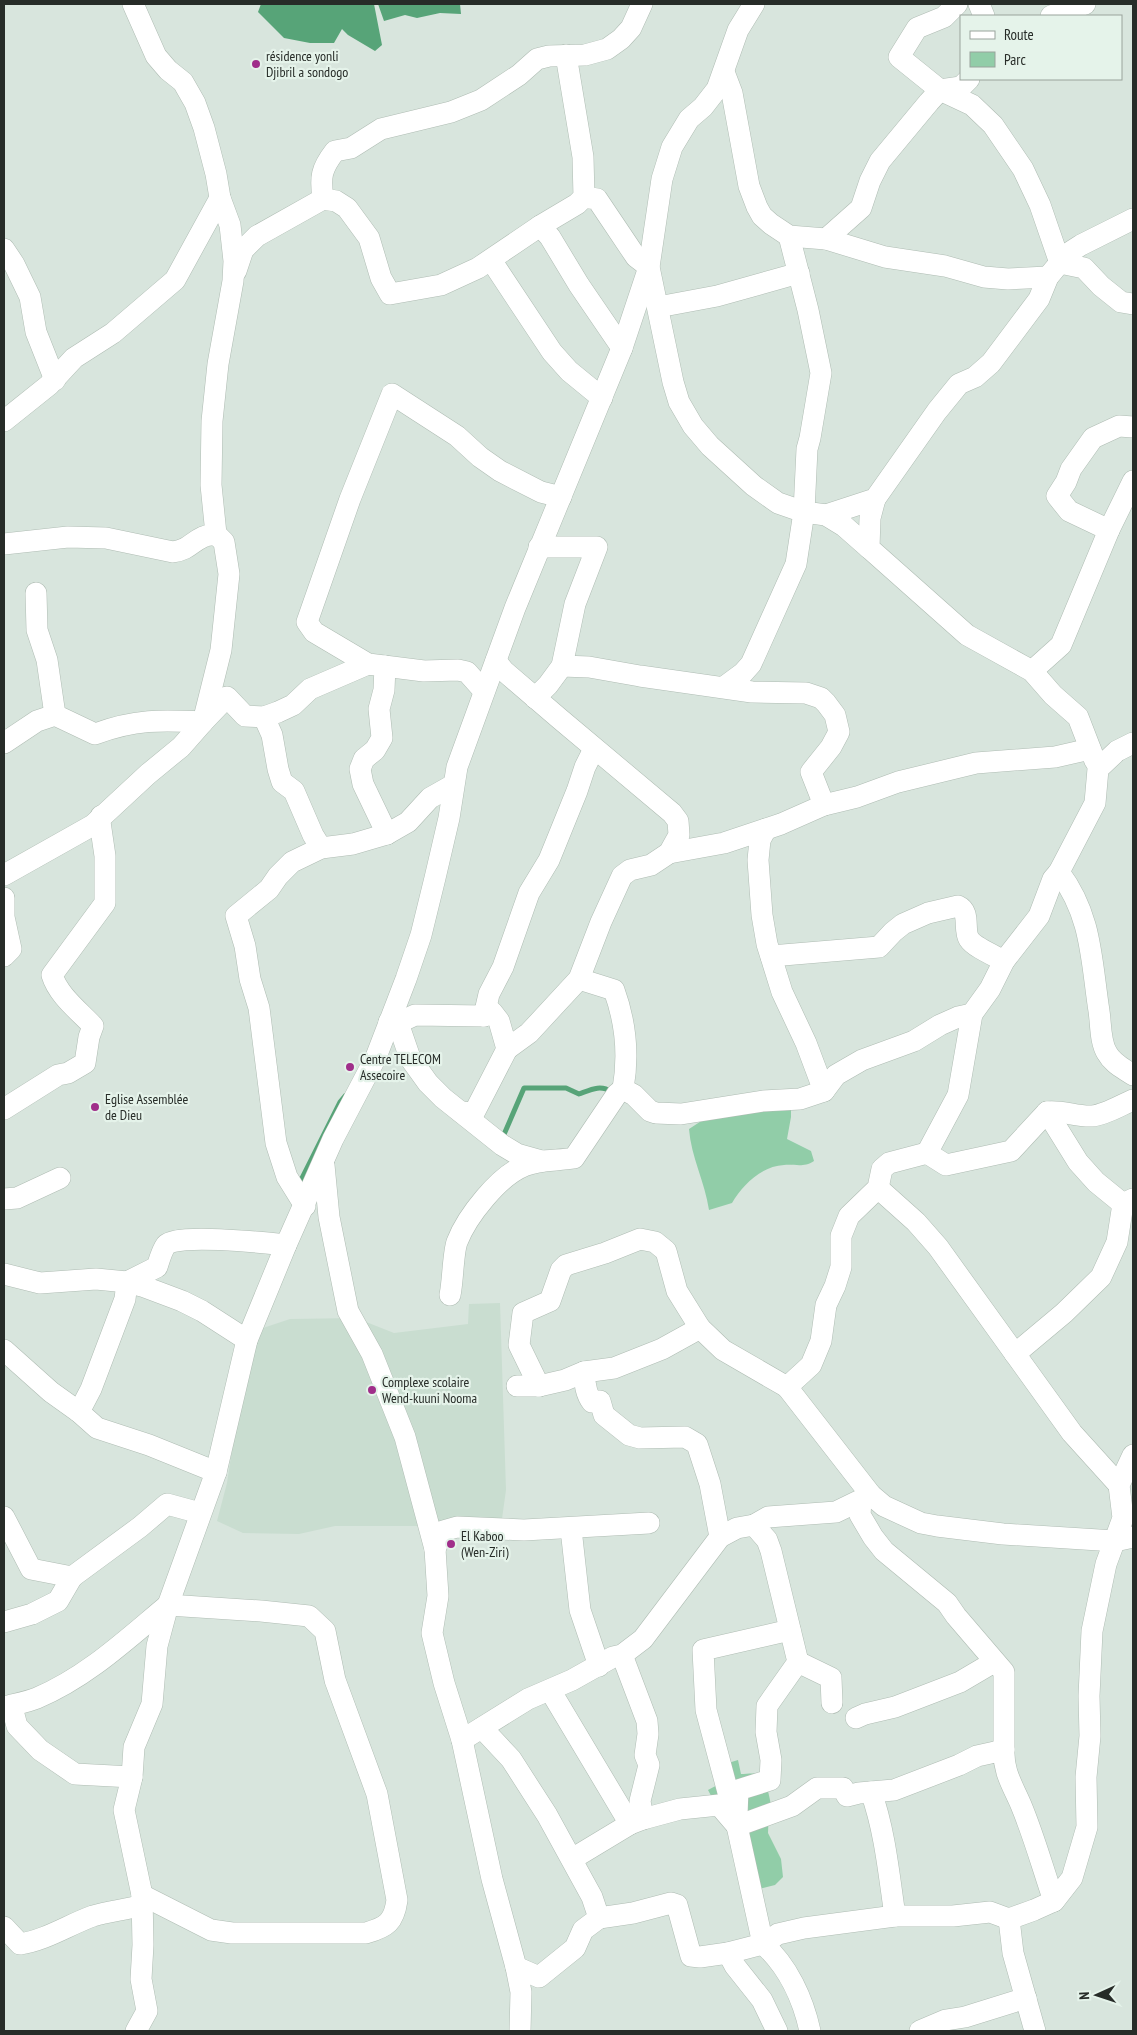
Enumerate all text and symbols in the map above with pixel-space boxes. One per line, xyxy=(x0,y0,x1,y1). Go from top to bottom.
legend xyxy=(960,15,1122,80)
text: Route xyxy=(1004,25,1034,44)
place label: résidence yonli Djibril a sondogo xyxy=(266,47,348,81)
text: Parc xyxy=(1004,50,1026,69)
marker: résidence yonli Djibril a sondogo xyxy=(250,58,262,70)
place label: Centre TELECOM Assecoire xyxy=(360,1050,441,1084)
marker: Centre TELECOM Assecoire xyxy=(344,1061,356,1073)
place label: Eglise Assemblée de Dieu xyxy=(105,1090,188,1124)
marker: Eglise Assemblée de Dieu xyxy=(89,1101,101,1113)
place label: Complexe scolaire Wend-kuuni Nooma xyxy=(382,1373,477,1407)
marker: Complexe scolaire Wend-kuuni Nooma xyxy=(366,1384,378,1396)
place label: El Kaboo (Wen-Ziri) xyxy=(461,1527,509,1561)
marker: El Kaboo (Wen-Ziri) xyxy=(445,1538,457,1550)
north arrow xyxy=(1072,1970,1122,2020)
text: N xyxy=(1075,1991,1093,2000)

